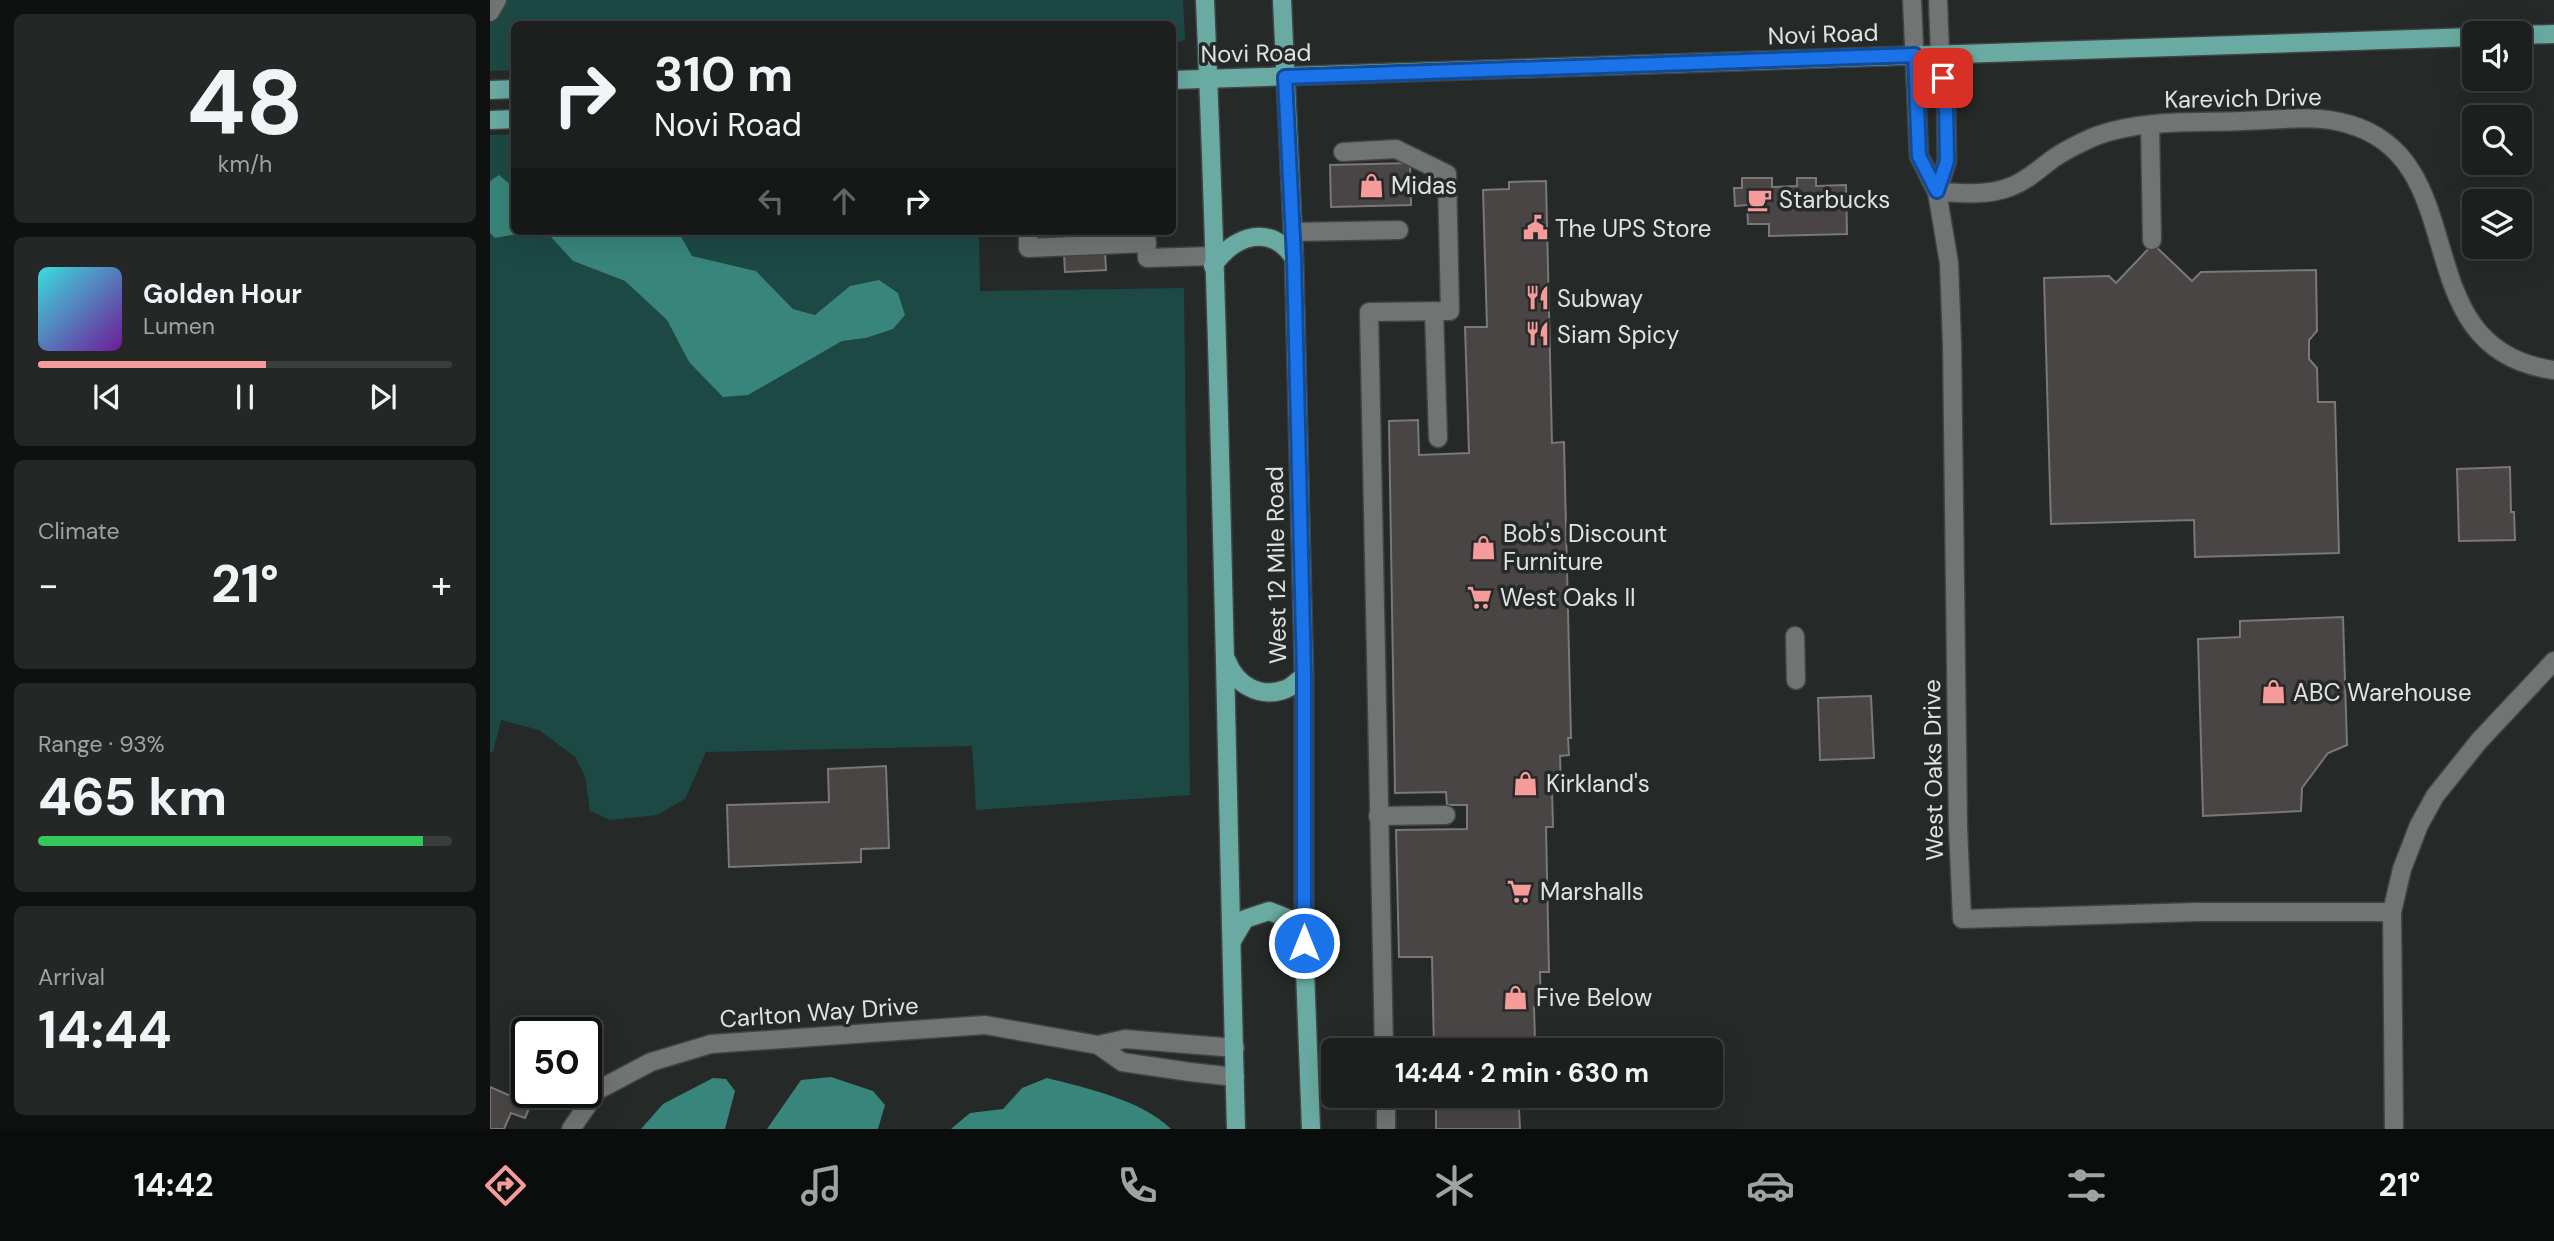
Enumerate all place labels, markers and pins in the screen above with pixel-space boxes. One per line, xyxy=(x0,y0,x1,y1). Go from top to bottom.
pin xyxy=(1913,48,1973,108)
place label: Midas xyxy=(1391,170,1457,201)
shop icon: Midas xyxy=(1357,171,1385,199)
place label: Starbucks xyxy=(1779,184,1890,215)
cafe icon: Starbucks xyxy=(1745,185,1773,213)
place label: The UPS Store xyxy=(1555,213,1712,244)
public building icon: The UPS Store xyxy=(1521,214,1549,242)
place label: Subway xyxy=(1557,283,1643,314)
restaurant icon: Subway xyxy=(1523,284,1551,312)
place label: Siam Spicy xyxy=(1557,319,1679,350)
restaurant icon: Siam Spicy xyxy=(1523,320,1551,348)
place label: Bob's Discount Furniture xyxy=(1503,518,1667,577)
shop icon: Bob's Discount Furniture xyxy=(1469,533,1497,561)
place label: West Oaks II xyxy=(1500,582,1636,613)
supermarket icon: West Oaks II xyxy=(1466,583,1494,611)
place label: ABC Warehouse xyxy=(2293,677,2472,708)
shop icon: ABC Warehouse xyxy=(2259,678,2287,706)
place label: Kirkland's xyxy=(1546,768,1650,799)
shop icon: Kirkland's xyxy=(1512,769,1540,797)
place label: Marshalls xyxy=(1540,876,1644,907)
supermarket icon: Marshalls xyxy=(1506,877,1534,905)
place label: Five Below xyxy=(1536,982,1652,1013)
shop icon: Five Below xyxy=(1502,983,1530,1011)

